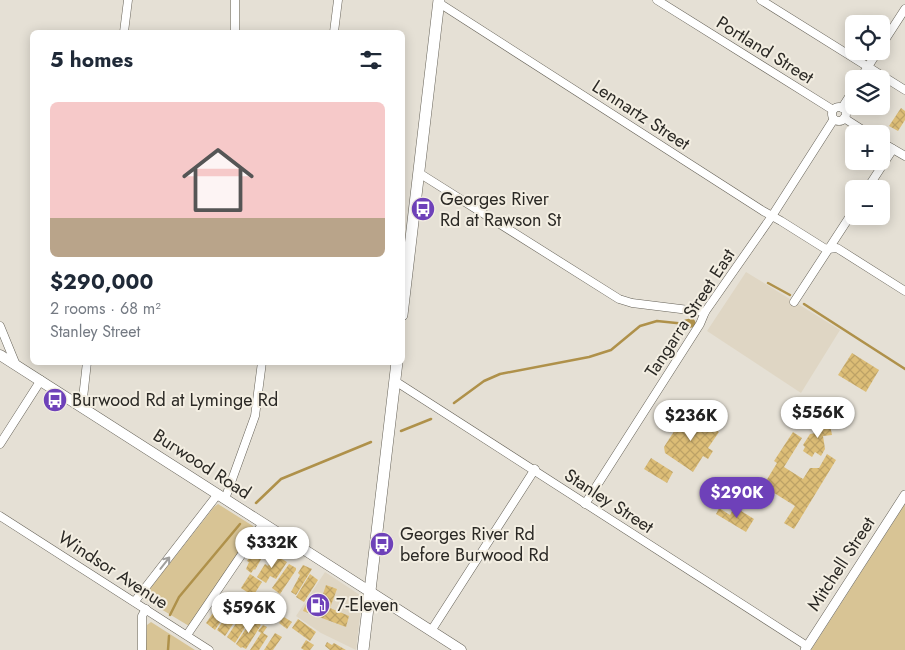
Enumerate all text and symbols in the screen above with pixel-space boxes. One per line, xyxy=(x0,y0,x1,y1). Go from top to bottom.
street label: Portland Street xyxy=(711,10,819,91)
map controls xyxy=(845,15,890,225)
button: locate xyxy=(845,15,890,60)
text: 5 homes xyxy=(50,45,133,75)
icon: filters xyxy=(357,46,385,74)
button: layers xyxy=(845,70,890,115)
street label: Lennartz Street xyxy=(587,74,696,157)
button: + xyxy=(845,125,890,170)
icon: home xyxy=(173,135,263,225)
button: − xyxy=(845,180,890,225)
place label: Georges River Rd at Rawson St xyxy=(440,186,562,233)
bus stop icon: Georges River Rd at Rawson St xyxy=(410,196,436,222)
street label: Tangarra Street East xyxy=(639,243,742,382)
text: $290,000 xyxy=(50,267,153,297)
text: 2 rooms · 68 m² xyxy=(50,297,161,320)
text: Stanley Street xyxy=(50,320,140,343)
bus stop icon: Burwood Rd at Lyminge Rd xyxy=(42,387,68,413)
place label: Burwood Rd at Lyminge Rd xyxy=(72,387,278,413)
pin: $556K xyxy=(783,396,853,439)
pin: $236K xyxy=(656,400,726,442)
text: $556K xyxy=(792,401,844,424)
text: $236K xyxy=(665,404,717,427)
street label: Burwood Road xyxy=(148,423,256,505)
street label: Stanley Street xyxy=(559,462,659,540)
pin: $290K xyxy=(702,476,772,519)
text: $290K xyxy=(711,481,763,504)
street label: Mitchell Street xyxy=(801,511,882,616)
place label: Georges River Rd before Burwood Rd xyxy=(400,521,549,568)
street label: Windsor Avenue xyxy=(53,525,173,615)
pin: $332K xyxy=(237,526,307,569)
text: $332K xyxy=(246,531,298,554)
bus stop icon: Georges River Rd before Burwood Rd xyxy=(369,531,395,557)
one-way arrow xyxy=(160,556,170,570)
pin: $596K xyxy=(214,592,284,634)
fuel station icon: 7-Eleven xyxy=(305,592,331,618)
place label: 7-Eleven xyxy=(336,592,399,618)
text: $596K xyxy=(223,596,275,619)

